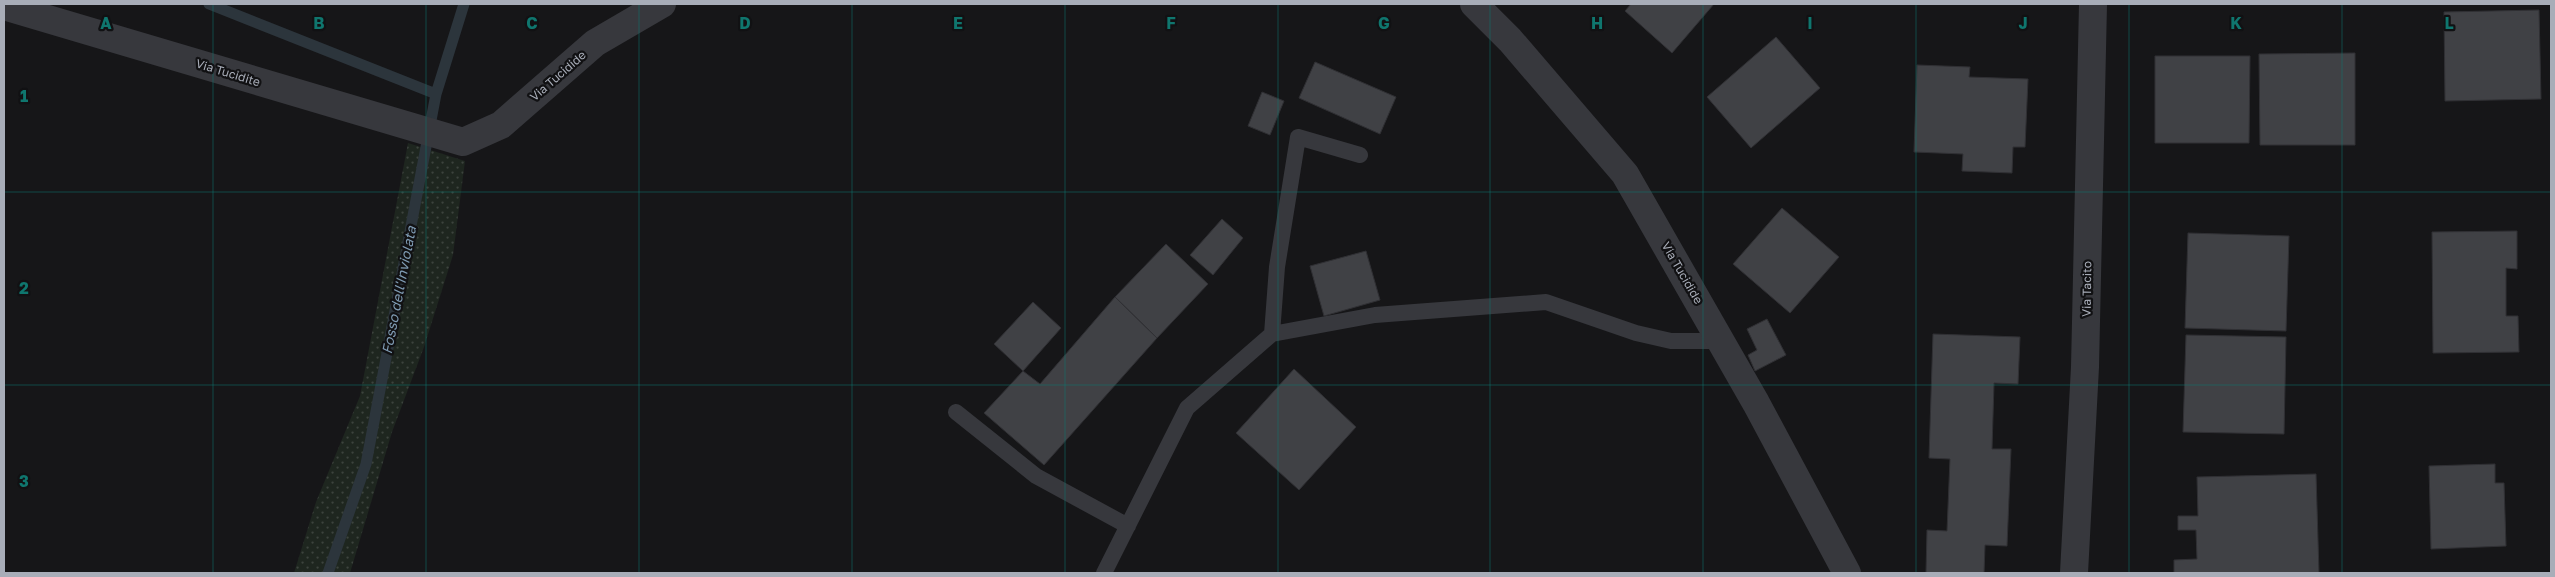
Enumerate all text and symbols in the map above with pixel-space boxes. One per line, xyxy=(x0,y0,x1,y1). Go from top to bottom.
text: A xyxy=(100,13,112,33)
text: B xyxy=(313,13,325,33)
text: C xyxy=(526,13,538,33)
text: D xyxy=(739,13,751,33)
text: E xyxy=(953,13,963,33)
text: F xyxy=(1166,13,1176,33)
text: G xyxy=(1378,13,1390,33)
text: H xyxy=(1591,13,1603,33)
text: I xyxy=(1807,13,1813,33)
text: J xyxy=(2018,13,2028,33)
text: K xyxy=(2230,13,2242,33)
text: L xyxy=(2444,13,2454,33)
street label: Via Tucidide xyxy=(527,47,589,104)
street label: Via Tucidite xyxy=(194,56,262,89)
text: 1 xyxy=(20,86,28,106)
water label: Fosso dell'Inviolata xyxy=(378,223,419,355)
street label: Via Tucidide xyxy=(1659,239,1706,307)
street label: Via Tacito xyxy=(2079,261,2094,317)
text: 2 xyxy=(19,278,29,298)
text: 3 xyxy=(19,471,29,491)

